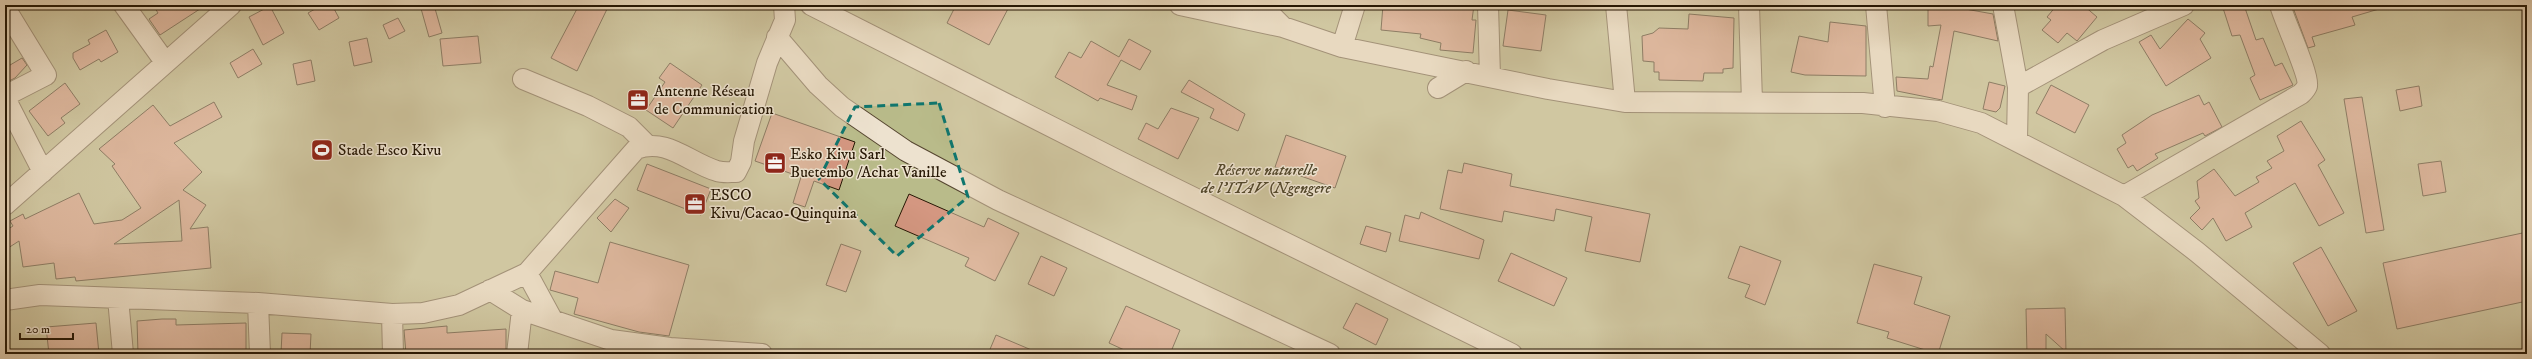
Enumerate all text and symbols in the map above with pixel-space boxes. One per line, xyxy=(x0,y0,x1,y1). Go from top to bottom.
place label: Antenne Réseau de Communication xyxy=(654,81,774,119)
office icon: Antenne Réseau de Communication xyxy=(625,87,651,113)
sports icon: Stade Esco Kivu xyxy=(309,137,335,163)
place label: Stade Esco Kivu xyxy=(338,140,442,160)
place label: Esko Kivu Sarl Buetembo /Achat Vanille xyxy=(790,144,947,182)
office icon: Esko Kivu Sarl Buetembo /Achat Vanille xyxy=(762,150,788,176)
park label: Réserve naturelle de l'ITAV (Ngengere xyxy=(1200,160,1332,198)
place label: ESCO Kivu/Cacao-Quinquina xyxy=(710,185,857,223)
office icon: ESCO Kivu/Cacao-Quinquina xyxy=(682,191,708,217)
scale bar xyxy=(20,315,73,341)
text: 20 m xyxy=(26,322,50,337)

